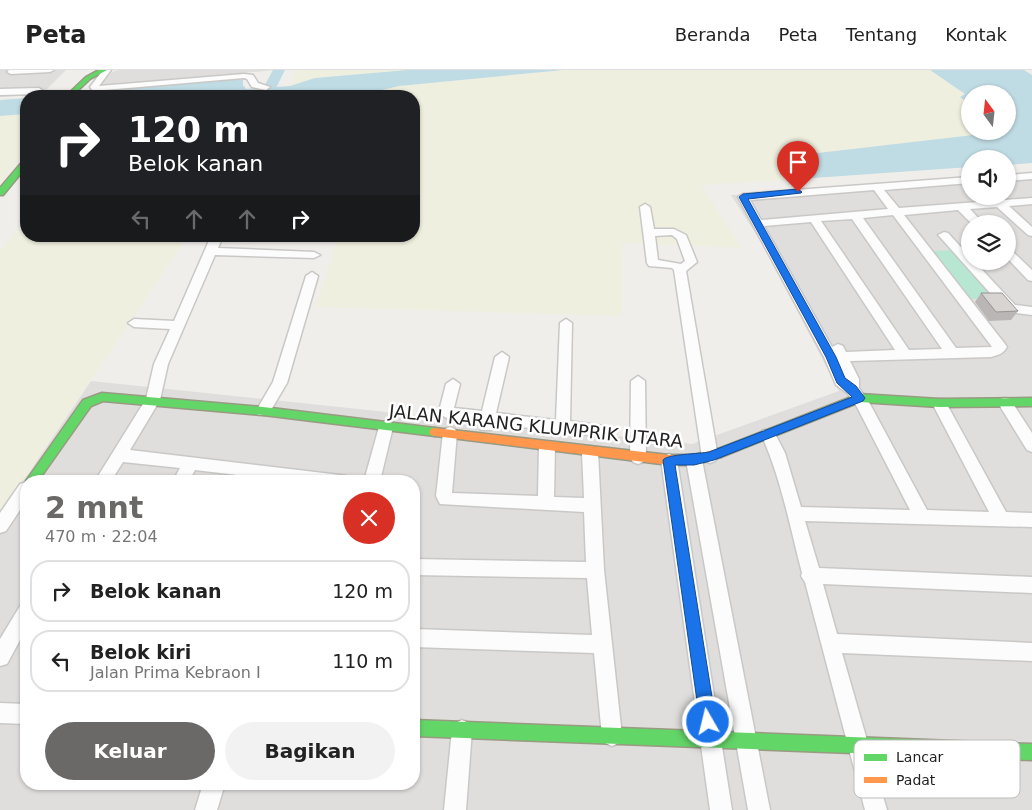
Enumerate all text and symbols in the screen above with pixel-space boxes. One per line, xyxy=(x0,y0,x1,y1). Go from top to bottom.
text: Peta xyxy=(25,21,87,49)
text: Beranda xyxy=(675,24,750,45)
text: Peta xyxy=(778,24,818,45)
text: Tentang xyxy=(846,24,917,45)
text: Kontak xyxy=(945,24,1007,45)
north arrow xyxy=(961,85,1016,140)
map controls xyxy=(961,85,1016,270)
icon: right xyxy=(45,110,110,175)
text: 120 m xyxy=(128,110,250,150)
pin xyxy=(777,141,819,192)
icon: arrive xyxy=(784,148,812,176)
button: sound xyxy=(961,150,1016,205)
text: Belok kanan xyxy=(128,151,263,176)
icon: left xyxy=(127,205,155,233)
icon: ahead xyxy=(180,205,208,233)
icon: ahead xyxy=(233,205,261,233)
icon: right xyxy=(286,205,314,233)
button: layers xyxy=(961,215,1016,270)
street label: JALAN KARANG KLUMPRIK UTARA xyxy=(387,400,685,452)
text: 2 mnt xyxy=(45,490,143,525)
button: close xyxy=(343,492,395,544)
text: 470 m · 22:04 xyxy=(45,527,158,546)
icon: right xyxy=(47,577,75,605)
text: Belok kanan xyxy=(90,580,222,602)
text: 120 m xyxy=(332,580,393,602)
text: Belok kiri xyxy=(90,641,191,663)
icon: left xyxy=(47,647,75,675)
text: 110 m xyxy=(332,650,393,672)
text: Jalan Prima Kebraon I xyxy=(90,663,261,682)
position arrow xyxy=(681,695,733,747)
button: Keluar xyxy=(45,722,215,780)
button: Bagikan xyxy=(225,722,395,780)
legend xyxy=(854,740,1020,798)
text: Lancar xyxy=(896,749,944,765)
text: Padat xyxy=(896,772,936,788)

